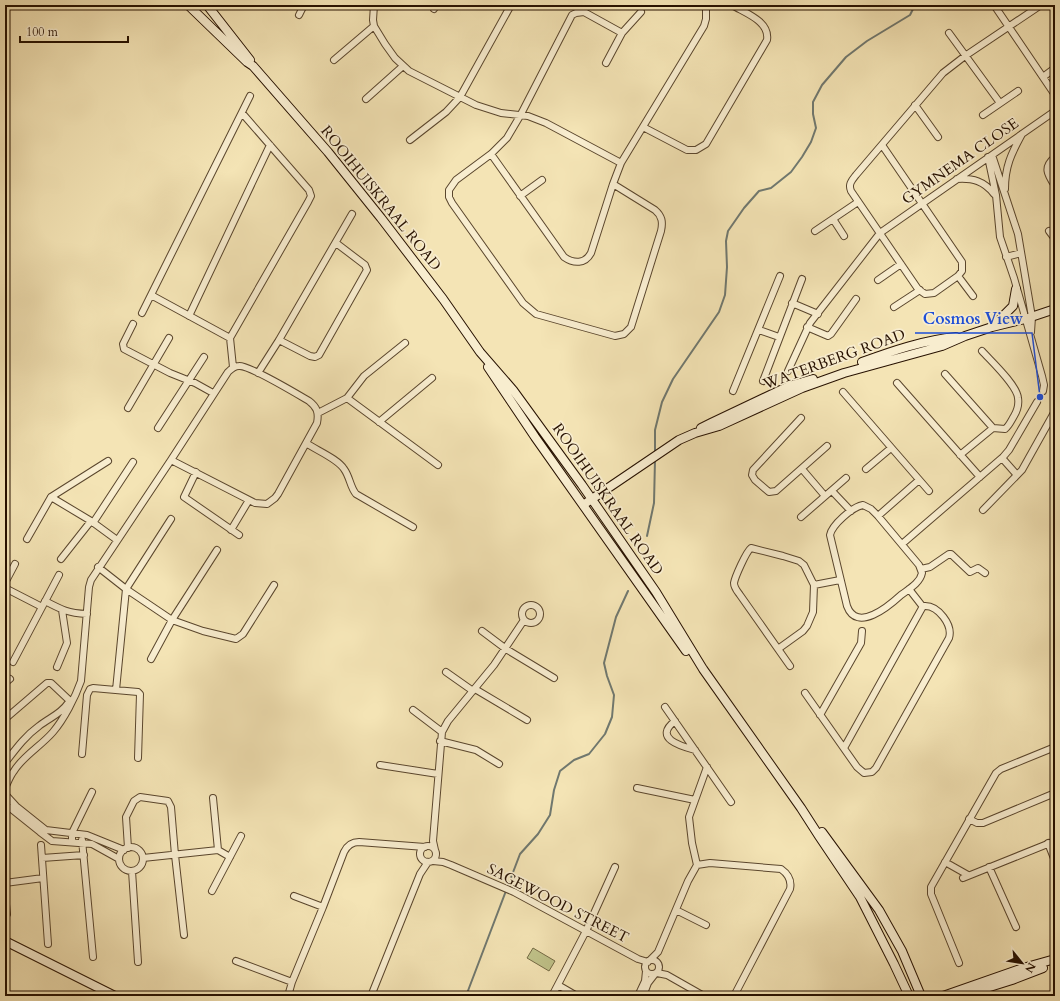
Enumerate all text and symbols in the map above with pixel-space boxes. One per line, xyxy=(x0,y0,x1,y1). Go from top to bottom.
scale bar xyxy=(20,18,128,44)
text: 100 m xyxy=(26,24,59,40)
street label: GYMNEMA CLOSE xyxy=(898,113,1022,209)
street label: ROOIHUISKRAAL ROAD xyxy=(316,121,446,275)
callout: Cosmos View xyxy=(915,305,1032,333)
text: Cosmos View xyxy=(923,308,1024,330)
street label: WATERBERG ROAD xyxy=(759,324,908,394)
street label: ROOIHUISKRAAL ROAD xyxy=(548,419,668,579)
street label: SAGEWOOD STREET xyxy=(484,859,632,947)
north arrow xyxy=(1002,943,1042,983)
text: N xyxy=(1021,960,1039,976)

